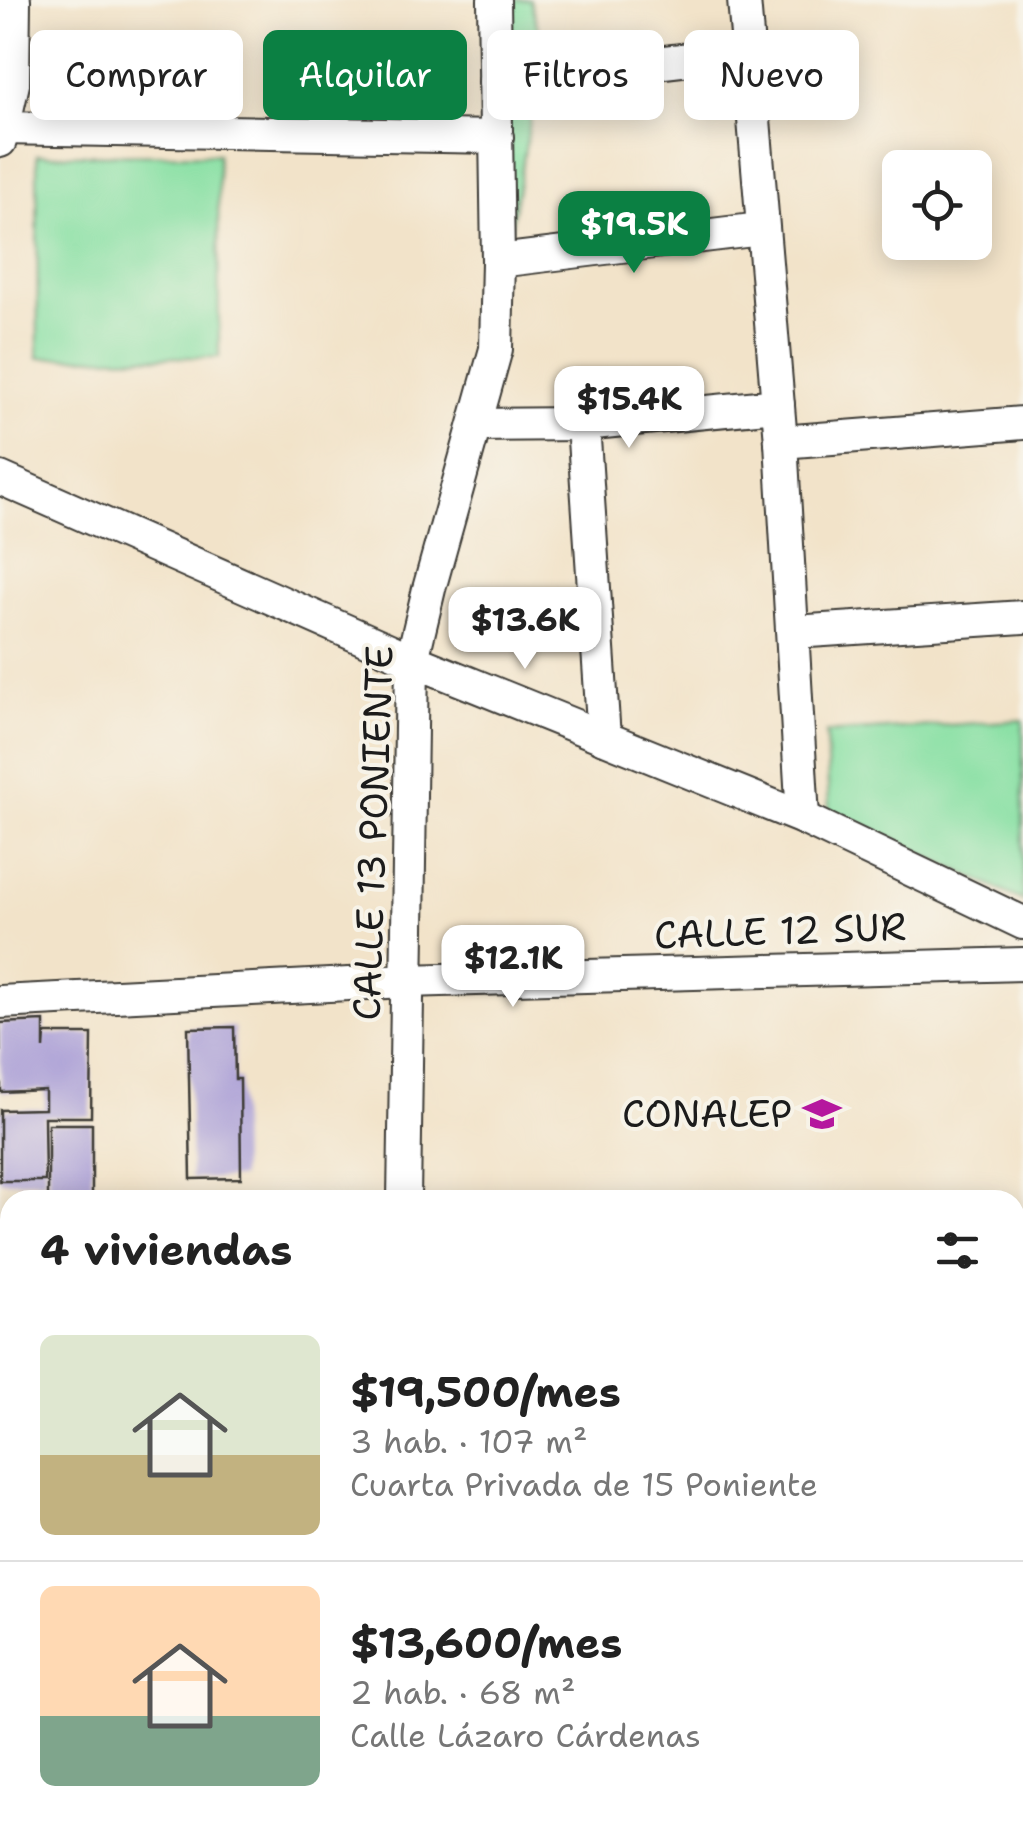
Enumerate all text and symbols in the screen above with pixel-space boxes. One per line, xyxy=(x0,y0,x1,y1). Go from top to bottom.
chip: Comprar xyxy=(30,30,243,120)
chip: Alquilar xyxy=(263,30,467,120)
chip: Filtros xyxy=(487,30,664,120)
chip: Nuevo xyxy=(684,30,859,120)
map controls xyxy=(882,150,992,260)
button: locate xyxy=(882,150,992,260)
pin: $19.5K xyxy=(553,191,715,276)
text: $19.5K xyxy=(580,202,688,245)
pin: $15.4K xyxy=(548,366,710,451)
text: $15.4K xyxy=(576,377,682,420)
pin: $13.6K xyxy=(444,587,606,672)
text: $13.6K xyxy=(470,598,580,641)
street label: CALLE 13 PONIENTE xyxy=(340,644,405,1022)
street label: CALLE 12 SUR xyxy=(653,901,907,960)
pin: $12.1K xyxy=(432,925,594,1010)
text: $12.1K xyxy=(463,936,563,979)
place label: CONALEP xyxy=(622,1088,792,1139)
school or university icon: CONALEP xyxy=(801,1093,843,1135)
text: 4 viviendas xyxy=(40,1222,292,1278)
icon: filters xyxy=(930,1223,985,1278)
text: $19,500/mes xyxy=(350,1364,621,1420)
icon: home xyxy=(120,1375,240,1495)
text: 3 hab. · 107 m² xyxy=(350,1420,588,1463)
text: Cuarta Privada de 15 Poniente xyxy=(350,1463,818,1506)
text: $13,600/mes xyxy=(350,1615,622,1671)
icon: home xyxy=(120,1626,240,1746)
text: 2 hab. · 68 m² xyxy=(350,1671,576,1714)
text: Calle Lázaro Cárdenas xyxy=(350,1714,701,1757)

